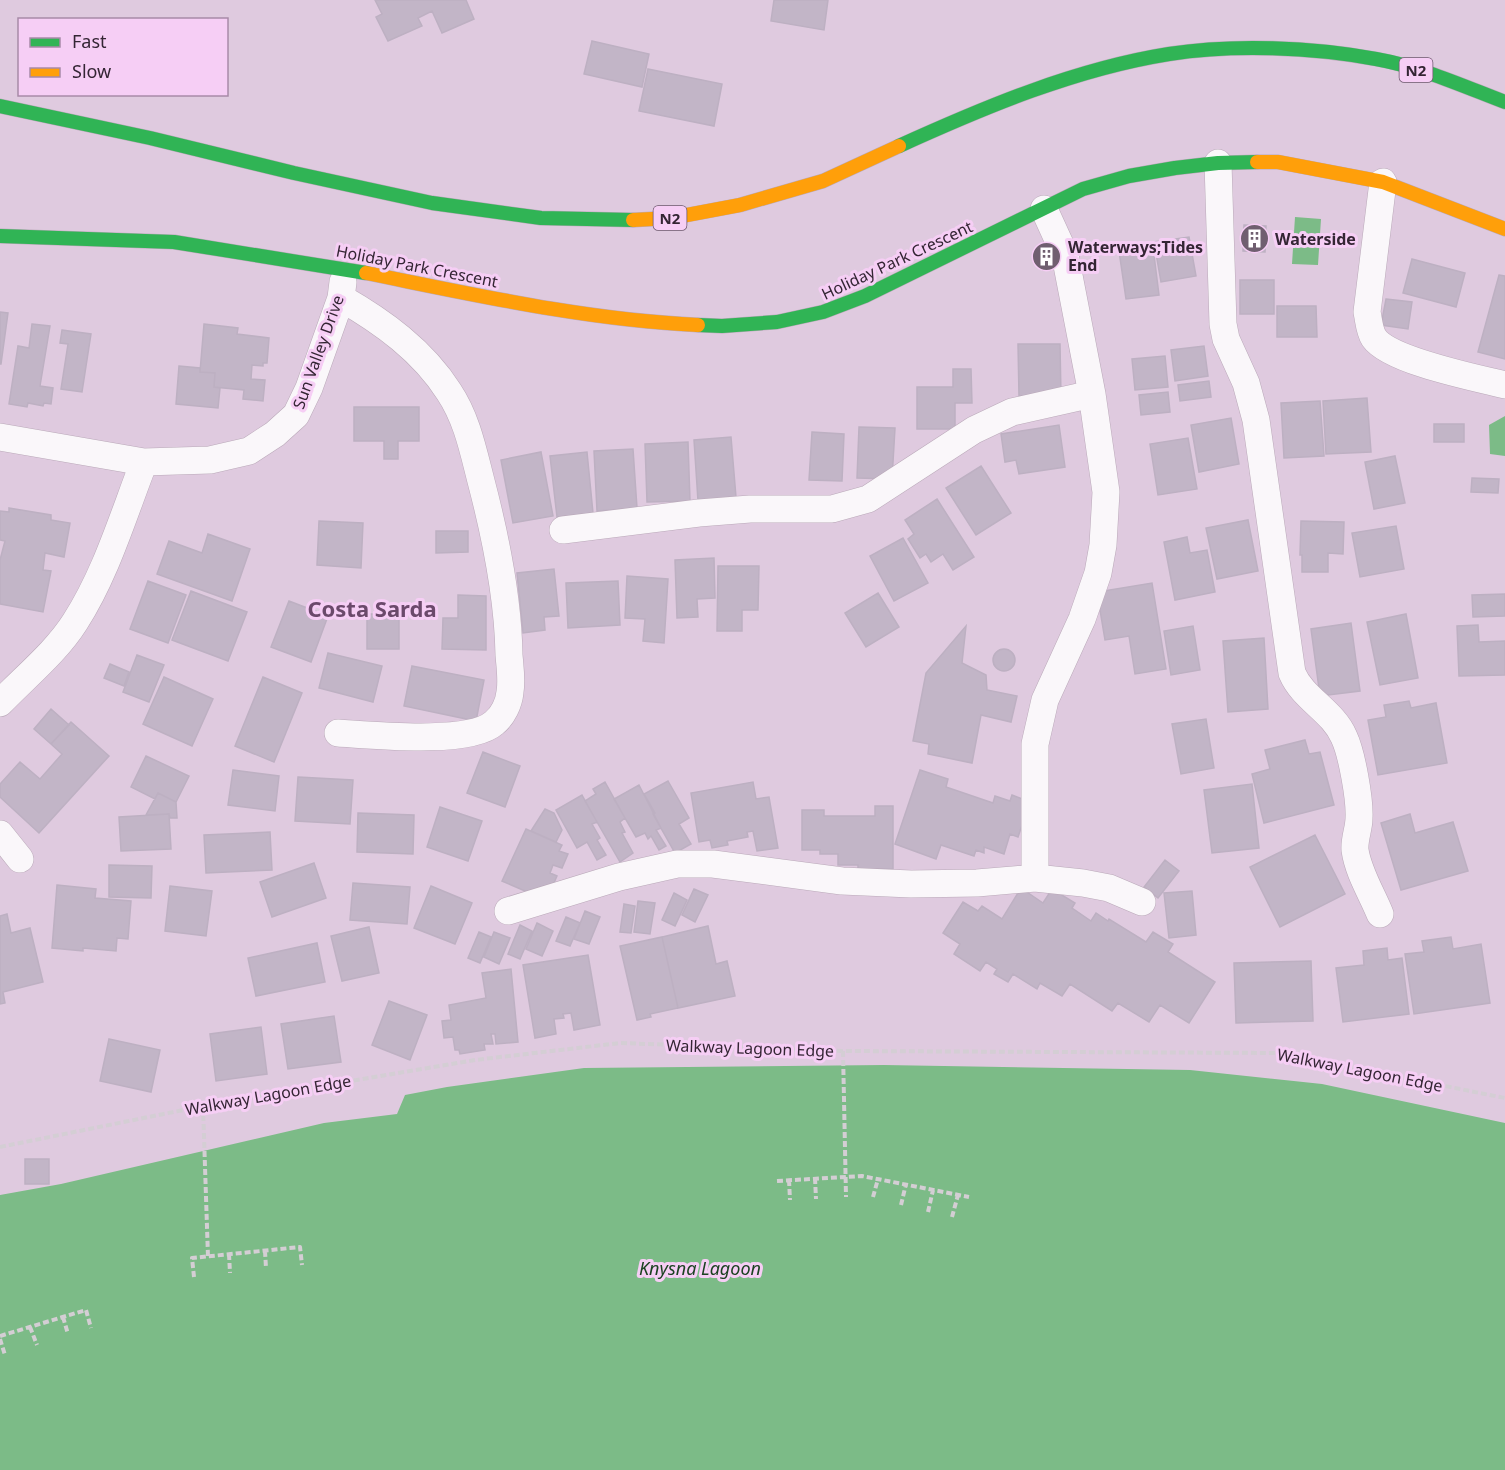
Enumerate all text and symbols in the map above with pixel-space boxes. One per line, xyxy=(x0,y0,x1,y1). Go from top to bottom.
legend xyxy=(18,18,228,96)
text: Fast xyxy=(72,29,107,53)
road number: N2 xyxy=(1400,58,1432,82)
text: Slow xyxy=(72,59,111,83)
road number: N2 xyxy=(654,206,686,230)
street label: Holiday Park Crescent xyxy=(818,215,976,305)
building icon: Waterside xyxy=(1238,223,1270,255)
place label: Waterside xyxy=(1275,228,1356,250)
place label: Waterways;Tides End xyxy=(1068,236,1203,276)
street label: Holiday Park Crescent xyxy=(334,240,500,293)
building icon: Waterways;Tides End xyxy=(1031,240,1063,272)
street label: Sun Valley Drive xyxy=(287,292,349,412)
district label: Costa Sarda xyxy=(307,593,437,623)
street label: Walkway Lagoon Edge xyxy=(666,1034,834,1062)
street label: Walkway Lagoon Edge xyxy=(1275,1043,1445,1097)
street label: Walkway Lagoon Edge xyxy=(183,1070,353,1120)
water label: Knysna Lagoon xyxy=(639,1256,761,1280)

